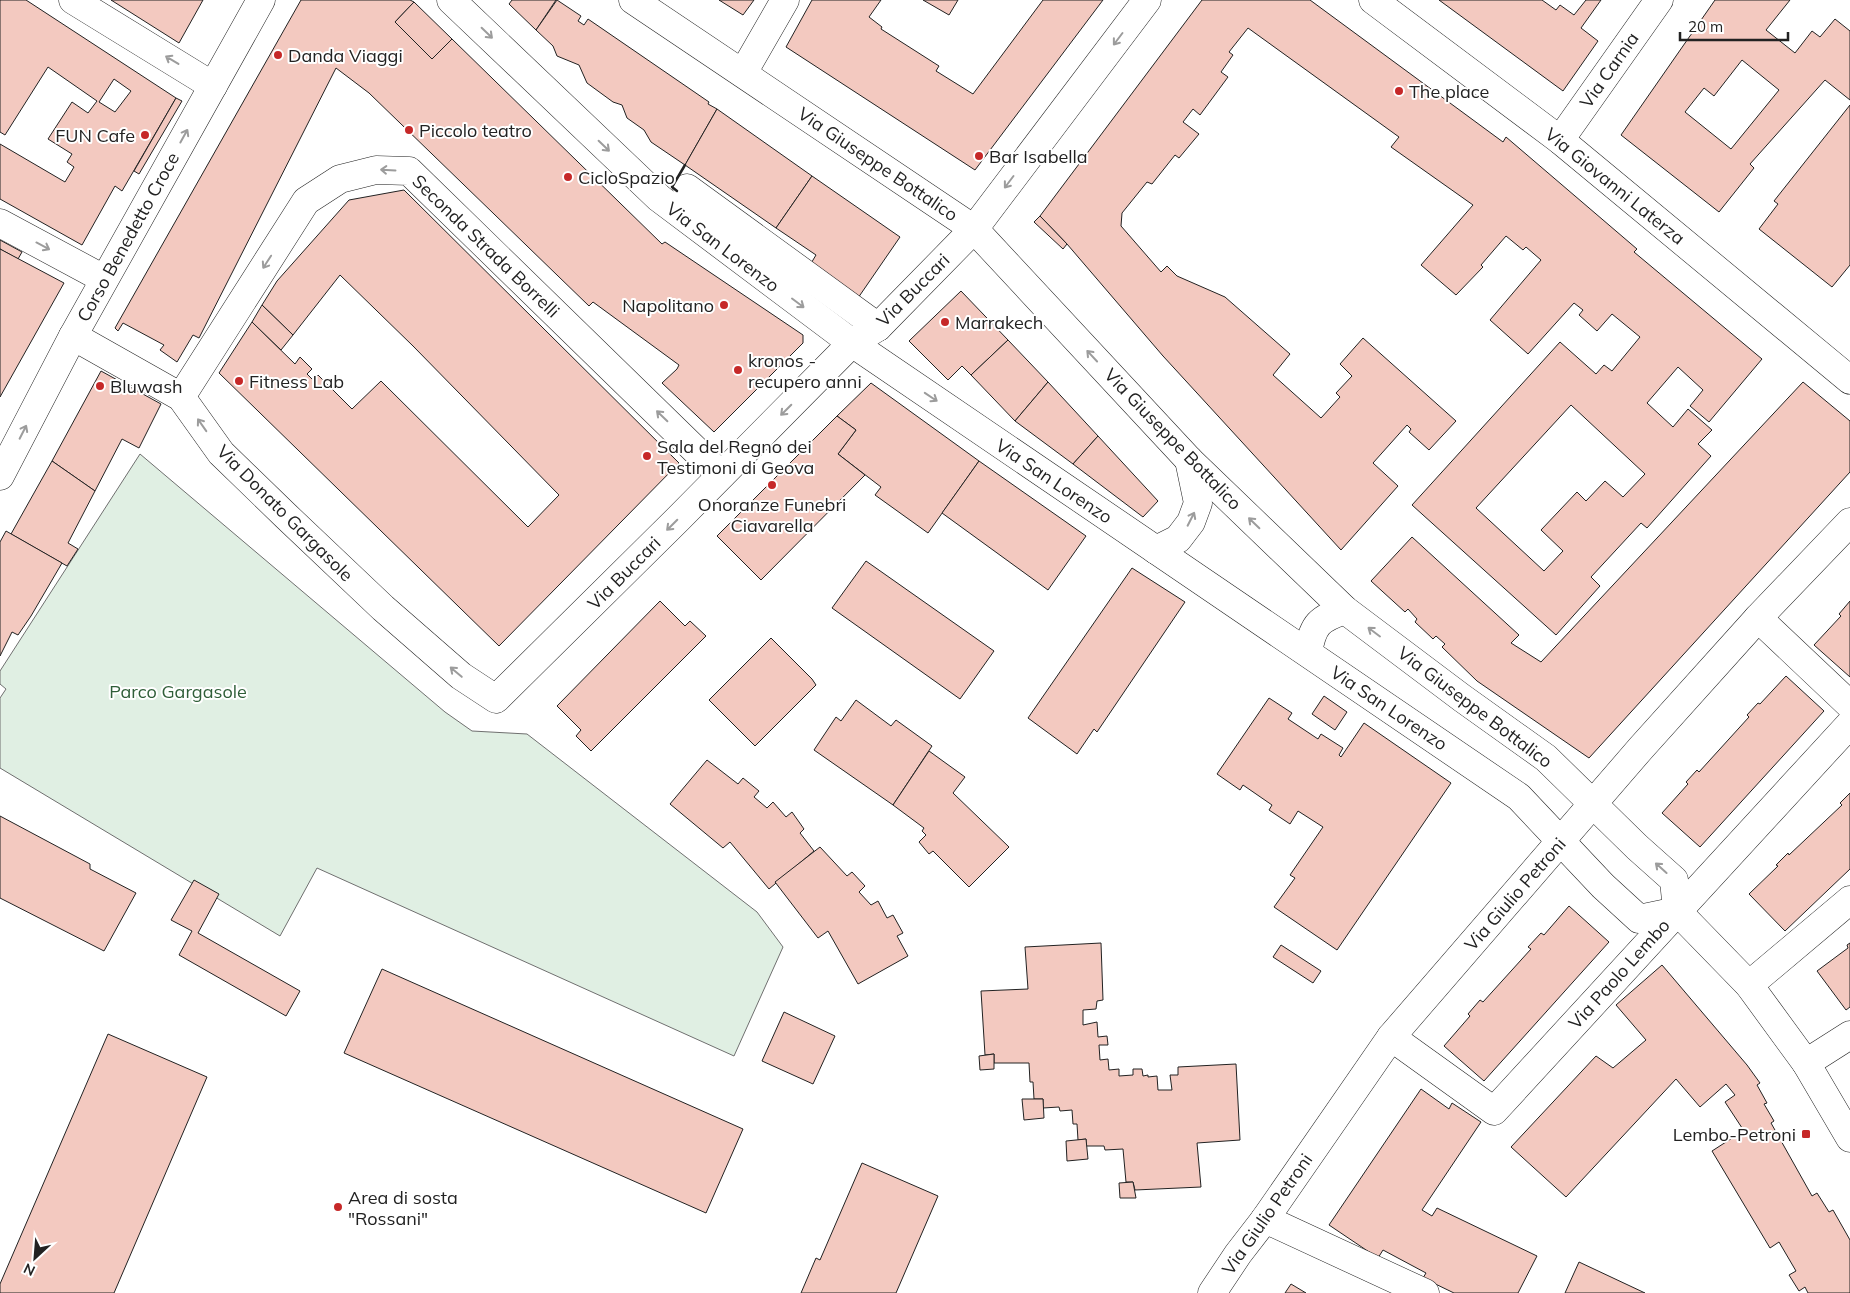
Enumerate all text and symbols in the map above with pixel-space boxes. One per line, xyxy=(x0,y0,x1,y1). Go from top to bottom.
scale bar xyxy=(1680,10,1788,42)
text: 20 m xyxy=(1688,17,1723,36)
one-way arrow xyxy=(481,27,493,39)
street label: Via Carnia xyxy=(1575,28,1643,112)
one-way arrow xyxy=(1113,32,1123,46)
place label: Danda Viaggi xyxy=(288,44,403,67)
marker: Danda Viaggi xyxy=(272,49,284,61)
one-way arrow xyxy=(165,55,179,65)
place label: The place xyxy=(1409,80,1489,103)
marker: The place xyxy=(1393,85,1405,97)
street label: Via Giuseppe Bottalico xyxy=(794,102,962,226)
place label: Piccolo teatro xyxy=(419,119,532,142)
street label: Via Giovanni Laterza xyxy=(1540,122,1690,250)
place label: FUN Cafe xyxy=(55,124,135,147)
marker: Piccolo teatro xyxy=(403,124,415,136)
marker: FUN Cafe xyxy=(139,129,151,141)
one-way arrow xyxy=(180,130,190,144)
one-way arrow xyxy=(598,140,610,152)
place label: Bar Isabella xyxy=(989,145,1088,168)
street label: Corso Benedetto Croce xyxy=(72,148,184,326)
marker: Bar Isabella xyxy=(973,150,985,162)
one-way arrow xyxy=(381,166,397,175)
place label: CicloSpazio xyxy=(578,166,675,189)
street label: Seconda Strada Borrelli xyxy=(408,170,564,322)
marker: CicloSpazio xyxy=(562,171,574,183)
one-way arrow xyxy=(1004,175,1014,189)
street label: Via San Lorenzo xyxy=(662,197,784,297)
one-way arrow xyxy=(35,242,50,251)
street label: Via Buccari xyxy=(872,249,954,331)
one-way arrow xyxy=(261,255,272,269)
place label: Napolitano xyxy=(622,294,714,317)
one-way arrow xyxy=(791,297,804,308)
marker: Napolitano xyxy=(718,299,730,311)
place label: Marrakech xyxy=(955,311,1043,334)
marker: Marrakech xyxy=(939,316,951,328)
place label: kronos - recupero anni xyxy=(748,349,862,393)
one-way arrow xyxy=(1086,349,1098,362)
street label: Via Giuseppe Bottalico xyxy=(1099,363,1247,515)
marker: kronos - recupero anni xyxy=(732,364,744,376)
place label: Fitness Lab xyxy=(249,370,344,393)
place label: Bluwash xyxy=(110,375,183,398)
marker: Fitness Lab xyxy=(233,375,245,387)
marker: Bluwash xyxy=(94,380,106,392)
one-way arrow xyxy=(923,392,937,402)
one-way arrow xyxy=(780,403,792,416)
one-way arrow xyxy=(656,410,668,422)
one-way arrow xyxy=(196,419,207,432)
one-way arrow xyxy=(18,425,28,440)
street label: Via San Lorenzo xyxy=(991,433,1117,529)
place label: Sala del Regno dei Testimoni di Geova xyxy=(657,435,814,479)
street label: Via Donato Gargasole xyxy=(212,440,358,586)
marker: Sala del Regno dei Testimoni di Geova xyxy=(641,450,653,462)
marker: Onoranze Funebri Ciavarella xyxy=(766,479,778,491)
place label: Onoranze Funebri Ciavarella xyxy=(698,493,846,537)
one-way arrow xyxy=(1186,512,1196,527)
one-way arrow xyxy=(1248,516,1260,529)
one-way arrow xyxy=(666,519,678,531)
street label: Via Buccari xyxy=(583,532,665,614)
one-way arrow xyxy=(1367,627,1381,637)
street label: Via Giuseppe Bottalico xyxy=(1393,641,1557,773)
street label: Via San Lorenzo xyxy=(1326,660,1452,756)
one-way arrow xyxy=(450,666,463,677)
park label: Parco Gargasole xyxy=(109,680,247,703)
street label: Via Giulio Petroni xyxy=(1460,833,1570,955)
one-way arrow xyxy=(1654,863,1667,874)
street label: Via Paolo Lembo xyxy=(1563,914,1675,1034)
place label: Lembo-Petroni xyxy=(1673,1123,1796,1146)
marker: Lembo-Petroni xyxy=(1800,1128,1812,1140)
street label: Via Giulio Petroni xyxy=(1217,1149,1317,1279)
place label: Area di sosta "Rossani" xyxy=(348,1186,458,1230)
marker: Area di sosta "Rossani" xyxy=(332,1201,344,1213)
north arrow xyxy=(10,1233,60,1283)
text: N xyxy=(21,1259,38,1280)

